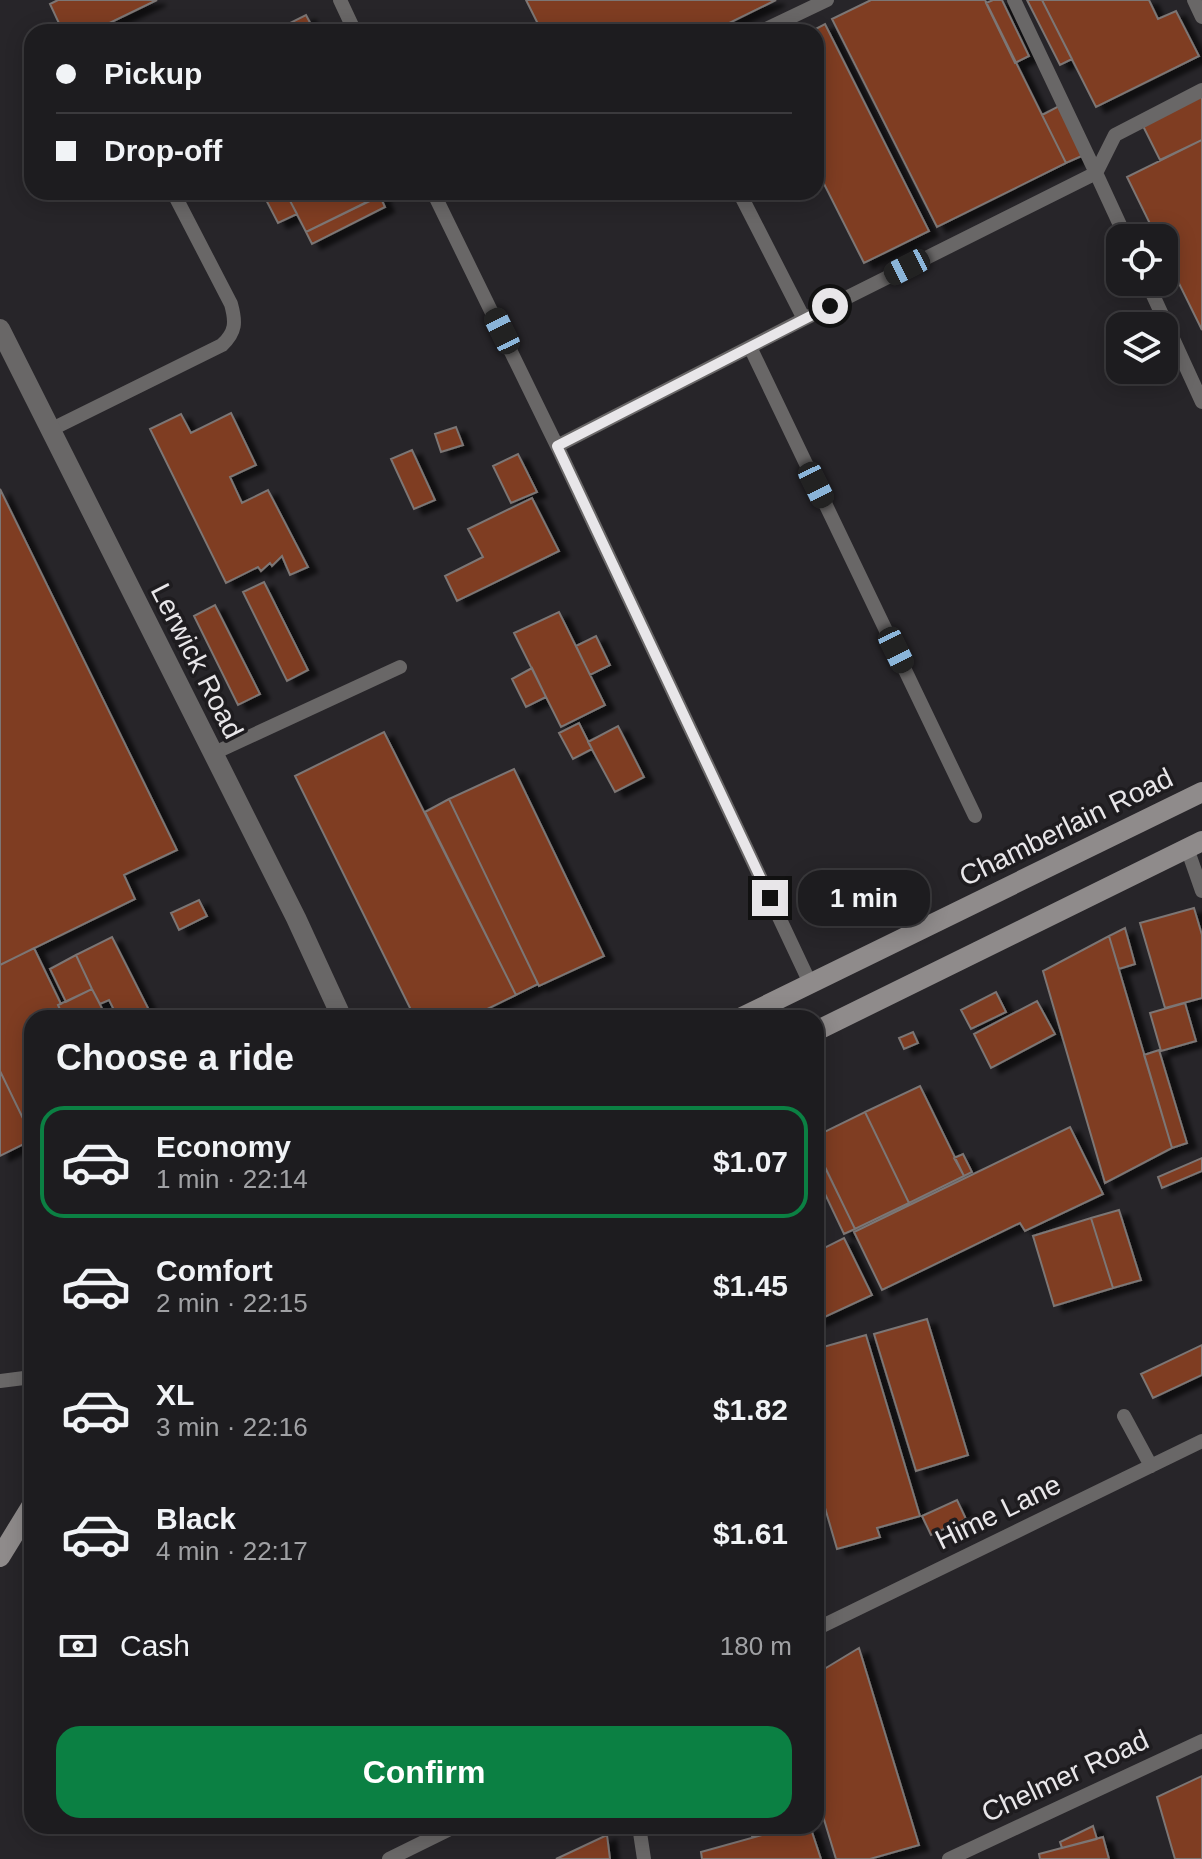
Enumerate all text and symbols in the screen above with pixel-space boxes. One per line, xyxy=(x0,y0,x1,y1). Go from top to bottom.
text: Pickup xyxy=(104,57,202,90)
text: Drop-off xyxy=(104,134,222,167)
map controls xyxy=(1106,224,1178,384)
button: locate xyxy=(1106,224,1178,296)
car xyxy=(880,245,934,289)
route start xyxy=(812,288,848,324)
car xyxy=(481,304,523,358)
button: layers xyxy=(1106,312,1178,384)
car xyxy=(795,458,837,512)
street label: Lerwick Road xyxy=(145,578,249,744)
car xyxy=(875,623,917,677)
street label: Chamberlain Road xyxy=(954,762,1178,892)
callout: 1 min xyxy=(798,870,930,926)
route end xyxy=(752,880,788,916)
text: 1 min xyxy=(830,883,898,913)
text: Choose a ride xyxy=(56,1037,294,1078)
icon: car xyxy=(60,1126,132,1198)
text: Economy xyxy=(156,1130,291,1163)
text: $1.07 xyxy=(713,1145,788,1178)
text: 1 min · 22:14 xyxy=(156,1164,308,1194)
icon: car xyxy=(60,1250,132,1322)
text: Comfort xyxy=(156,1254,273,1287)
text: $1.45 xyxy=(713,1269,788,1302)
text: 2 min · 22:15 xyxy=(156,1288,308,1318)
icon: car xyxy=(60,1374,132,1446)
text: XL xyxy=(156,1378,194,1411)
text: $1.82 xyxy=(713,1393,788,1426)
text: 3 min · 22:16 xyxy=(156,1412,308,1442)
street label: Hime Lane xyxy=(930,1468,1066,1556)
icon: car xyxy=(60,1498,132,1570)
text: Black xyxy=(156,1502,236,1535)
text: $1.61 xyxy=(713,1517,788,1550)
text: 4 min · 22:17 xyxy=(156,1536,308,1566)
icon: cash xyxy=(56,1624,100,1668)
text: Cash xyxy=(120,1629,190,1662)
text: 180 m xyxy=(720,1631,792,1661)
street label: Chelmer Road xyxy=(977,1724,1153,1828)
button: Confirm xyxy=(56,1726,792,1818)

